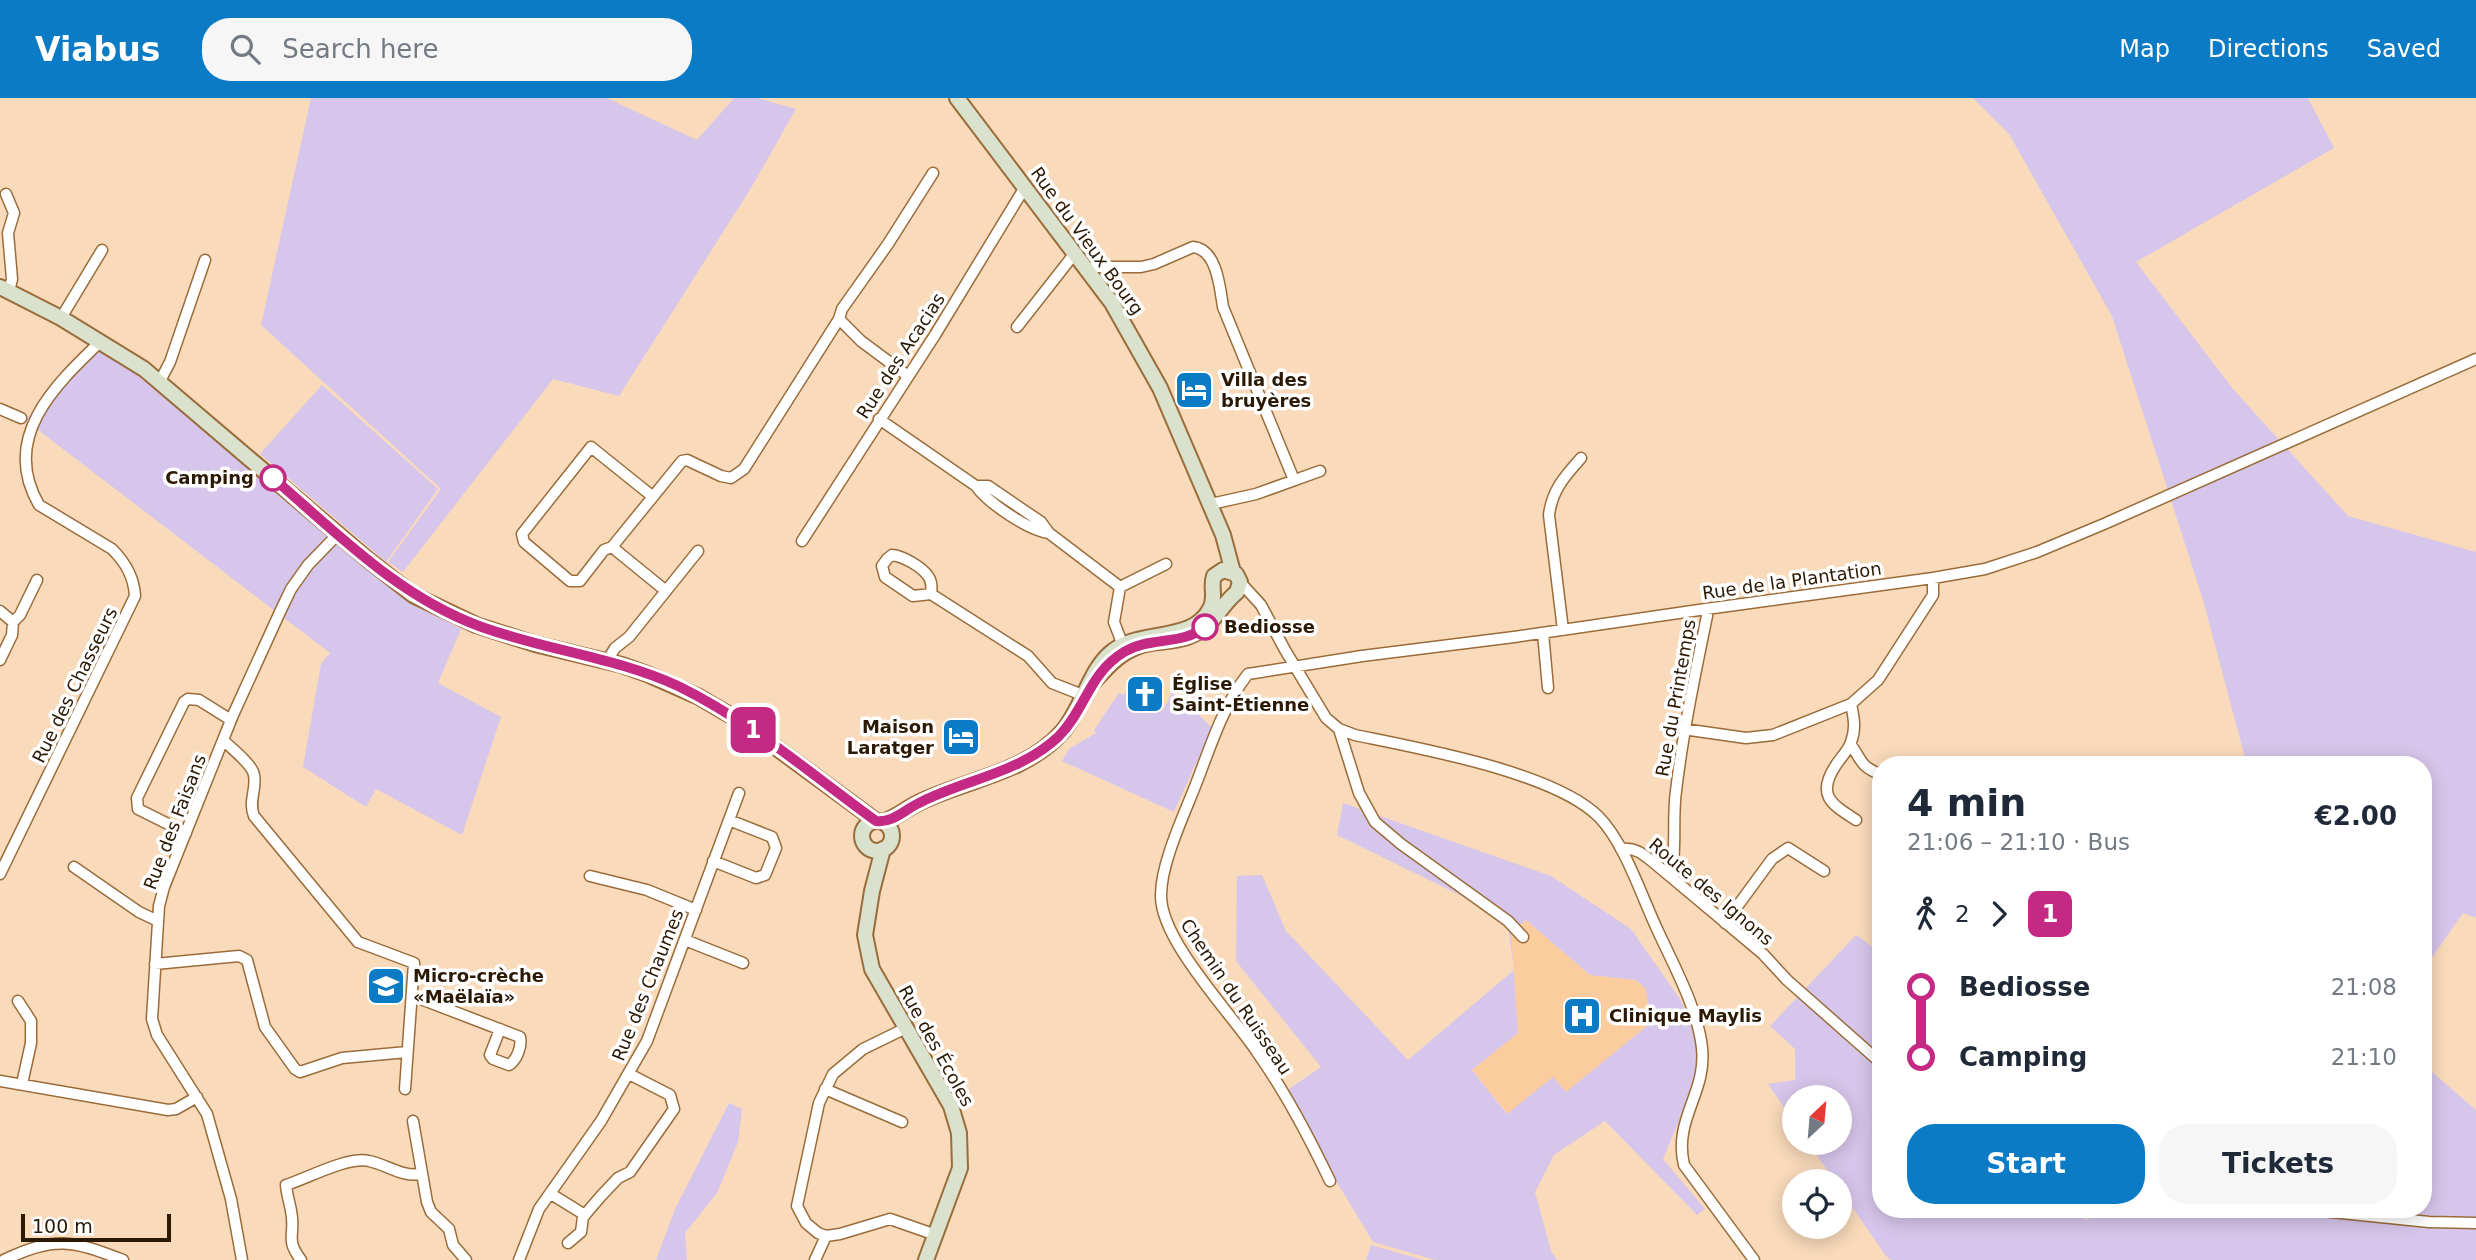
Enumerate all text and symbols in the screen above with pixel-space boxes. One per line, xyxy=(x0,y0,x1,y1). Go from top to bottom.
search box xyxy=(202,18,692,81)
text: Viabus xyxy=(35,30,160,69)
icon: search xyxy=(226,30,264,68)
text: Search here xyxy=(282,34,438,64)
text: Map xyxy=(2119,35,2170,63)
text: Directions xyxy=(2208,35,2329,63)
text: Saved xyxy=(2367,35,2441,63)
street label: Rue du Vieux Bourg xyxy=(1027,163,1148,319)
street label: Rue des Acacias xyxy=(852,289,949,423)
hotel icon: Villa des bruyères xyxy=(1173,369,1215,411)
place label: Villa des bruyères xyxy=(1221,369,1311,411)
marker: Camping xyxy=(260,465,286,491)
place label: Camping xyxy=(165,467,254,488)
street label: Rue de la Plantation xyxy=(1701,558,1883,603)
street label: Rue des Chasseurs xyxy=(28,604,121,766)
marker: Bediosse xyxy=(1192,614,1218,640)
place label: Bediosse xyxy=(1224,616,1315,637)
street label: Rue du Printemps xyxy=(1651,618,1700,778)
church icon: Église Saint-Étienne xyxy=(1124,673,1166,715)
place label: Église Saint-Étienne xyxy=(1172,673,1309,715)
line badge: 1 xyxy=(730,707,776,753)
text: 1 xyxy=(745,716,761,744)
place label: Maison Laratger xyxy=(847,716,934,758)
hotel icon: Maison Laratger xyxy=(940,716,982,758)
street label: Rue des Faisans xyxy=(139,751,210,893)
text: 4 min xyxy=(1907,781,2026,825)
text: €2.00 xyxy=(2315,801,2397,831)
text: 21:06 – 21:10 · Bus xyxy=(1907,829,2130,855)
street label: Route des Ignons xyxy=(1645,834,1778,950)
icon: walk xyxy=(1907,895,1945,933)
icon: forward xyxy=(1980,895,2018,933)
text: 1 xyxy=(2042,900,2058,928)
text: 2 xyxy=(1955,901,1970,927)
street label: Rue des Chaumes xyxy=(607,906,688,1064)
street label: Chemin du Ruisseau xyxy=(1176,915,1296,1079)
school or university icon: Micro-crèche «Maëlaïa» xyxy=(365,965,407,1007)
place label: Micro-crèche «Maëlaïa» xyxy=(413,965,544,1007)
text: Bediosse xyxy=(1959,972,2090,1002)
text: 21:08 xyxy=(2331,974,2397,1000)
street label: Rue des Écoles xyxy=(894,982,978,1110)
hospital icon: Clinique Maylis xyxy=(1561,995,1603,1037)
place label: Clinique Maylis xyxy=(1609,1005,1762,1026)
text: Camping xyxy=(1959,1042,2087,1072)
text: 21:10 xyxy=(2331,1044,2397,1070)
north arrow xyxy=(1782,1085,1852,1155)
map controls xyxy=(1782,1085,1852,1239)
button: Start xyxy=(1907,1124,2145,1204)
button: Tickets xyxy=(2159,1124,2397,1204)
button: locate xyxy=(1782,1169,1852,1239)
scale bar xyxy=(21,1211,172,1243)
text: 100 m xyxy=(32,1215,93,1237)

